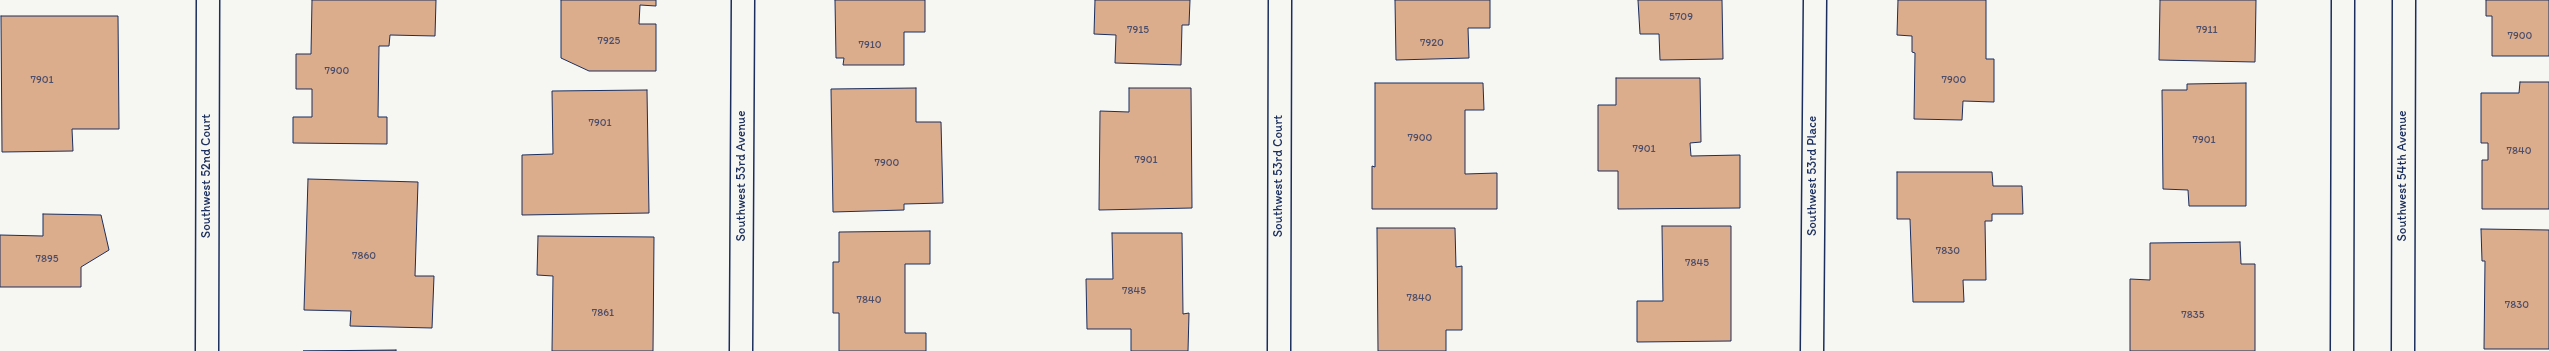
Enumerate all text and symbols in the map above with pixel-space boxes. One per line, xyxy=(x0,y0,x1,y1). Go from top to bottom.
house number: 5709 xyxy=(1669,10,1693,24)
house number: 7915 xyxy=(1127,23,1149,37)
house number: 7911 xyxy=(2196,23,2218,37)
house number: 7900 xyxy=(2508,29,2532,43)
house number: 7925 xyxy=(598,34,620,48)
house number: 7920 xyxy=(1420,36,1444,50)
house number: 7910 xyxy=(858,38,882,52)
house number: 7900 xyxy=(325,64,349,78)
house number: 7901 xyxy=(30,73,54,87)
house number: 7900 xyxy=(1942,73,1966,87)
street label: Southwest 54th Avenue xyxy=(2395,110,2411,242)
street label: Southwest 53rd Avenue xyxy=(734,111,750,241)
street label: Southwest 52nd Court xyxy=(199,114,215,238)
street label: Southwest 53rd Court xyxy=(1271,115,1287,237)
house number: 7901 xyxy=(588,116,612,130)
street label: Southwest 53rd Place xyxy=(1805,116,1821,236)
house number: 7900 xyxy=(1408,131,1432,145)
house number: 7901 xyxy=(2192,133,2216,147)
house number: 7901 xyxy=(1632,142,1656,156)
house number: 7840 xyxy=(2507,144,2531,158)
house number: 7901 xyxy=(1134,153,1158,167)
house number: 7900 xyxy=(875,156,899,170)
house number: 7830 xyxy=(1936,244,1960,258)
house number: 7860 xyxy=(352,249,376,263)
house number: 7895 xyxy=(35,252,59,266)
house number: 7845 xyxy=(1685,256,1709,270)
house number: 7845 xyxy=(1122,284,1146,298)
house number: 7840 xyxy=(1407,291,1431,305)
house number: 7840 xyxy=(857,293,881,307)
house number: 7830 xyxy=(2505,298,2529,312)
house number: 7861 xyxy=(592,306,614,320)
house number: 7835 xyxy=(2181,308,2205,322)

